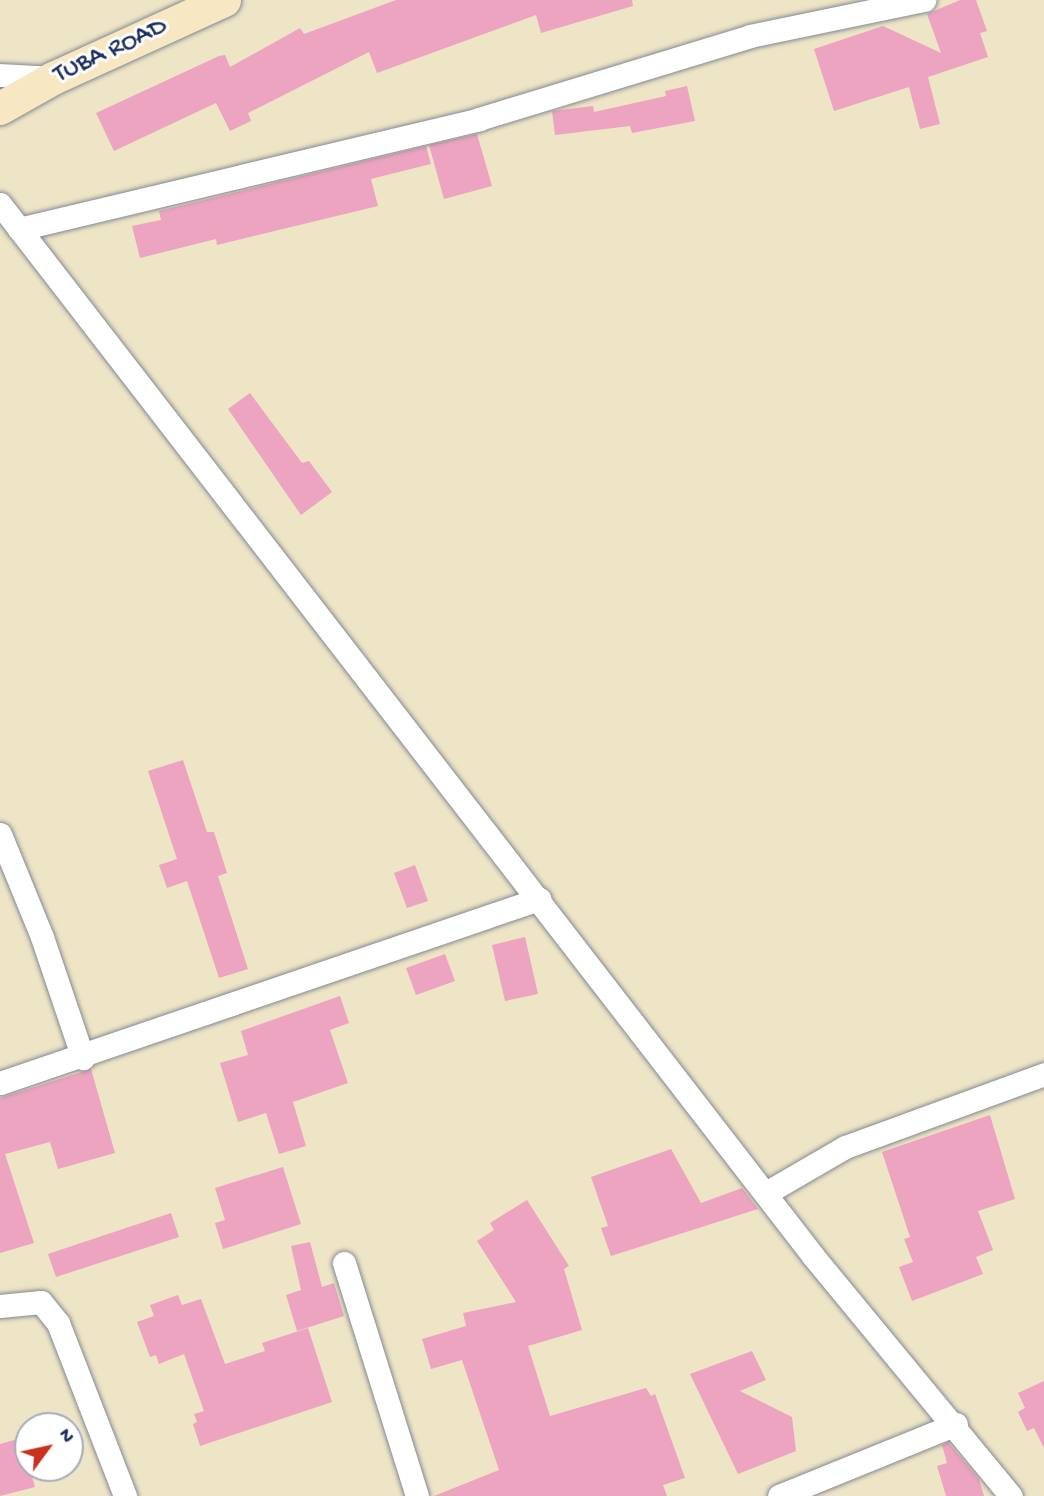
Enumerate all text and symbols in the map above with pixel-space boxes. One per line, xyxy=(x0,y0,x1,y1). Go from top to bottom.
street label: TUBA ROAD xyxy=(49,12,173,92)
north arrow xyxy=(14,1412,84,1482)
text: N xyxy=(52,1425,78,1448)

